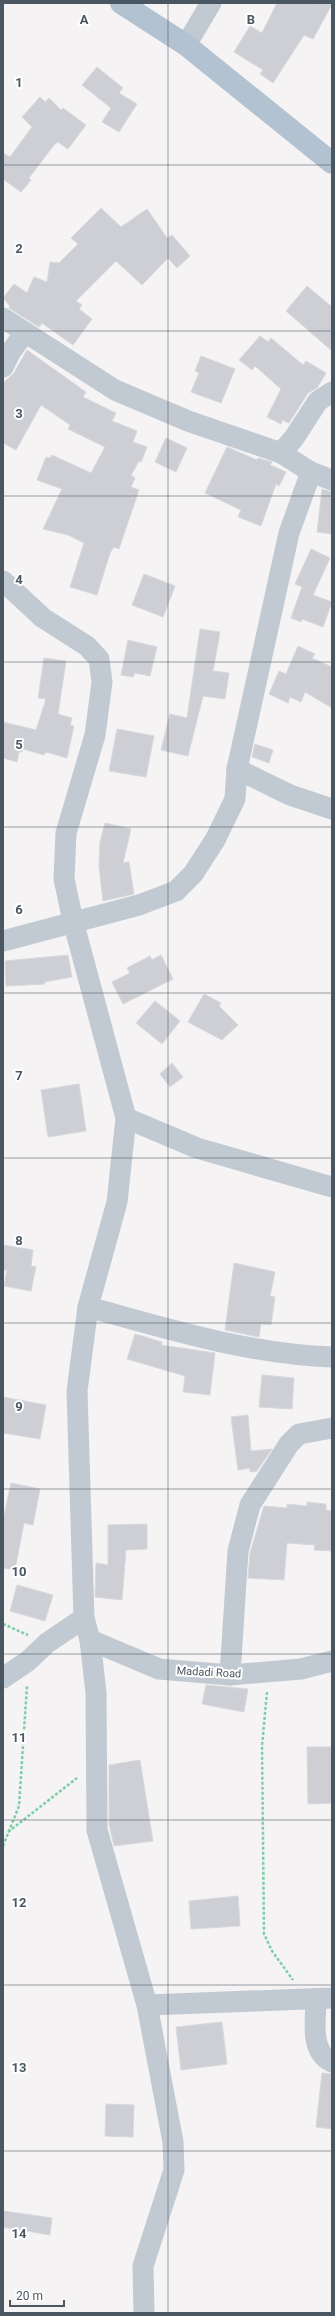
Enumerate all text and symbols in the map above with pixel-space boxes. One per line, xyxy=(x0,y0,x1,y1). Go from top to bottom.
text: A xyxy=(80,12,89,27)
text: B xyxy=(247,12,255,27)
text: 1 xyxy=(15,75,23,90)
text: 2 xyxy=(15,241,23,256)
text: 3 xyxy=(15,406,23,421)
text: 4 xyxy=(15,572,23,587)
text: 5 xyxy=(15,737,23,752)
text: 6 xyxy=(15,902,23,917)
text: 7 xyxy=(15,1068,23,1083)
text: 8 xyxy=(15,1233,23,1248)
text: 9 xyxy=(15,1399,23,1414)
text: 10 xyxy=(12,1564,26,1579)
street label: Madadi Road xyxy=(176,1664,242,1681)
text: 11 xyxy=(12,1730,26,1745)
text: 12 xyxy=(12,1895,26,1910)
text: 13 xyxy=(12,2060,26,2075)
text: 14 xyxy=(12,2226,27,2241)
scale bar xyxy=(10,2282,64,2308)
text: 20 m xyxy=(16,2289,43,2303)

